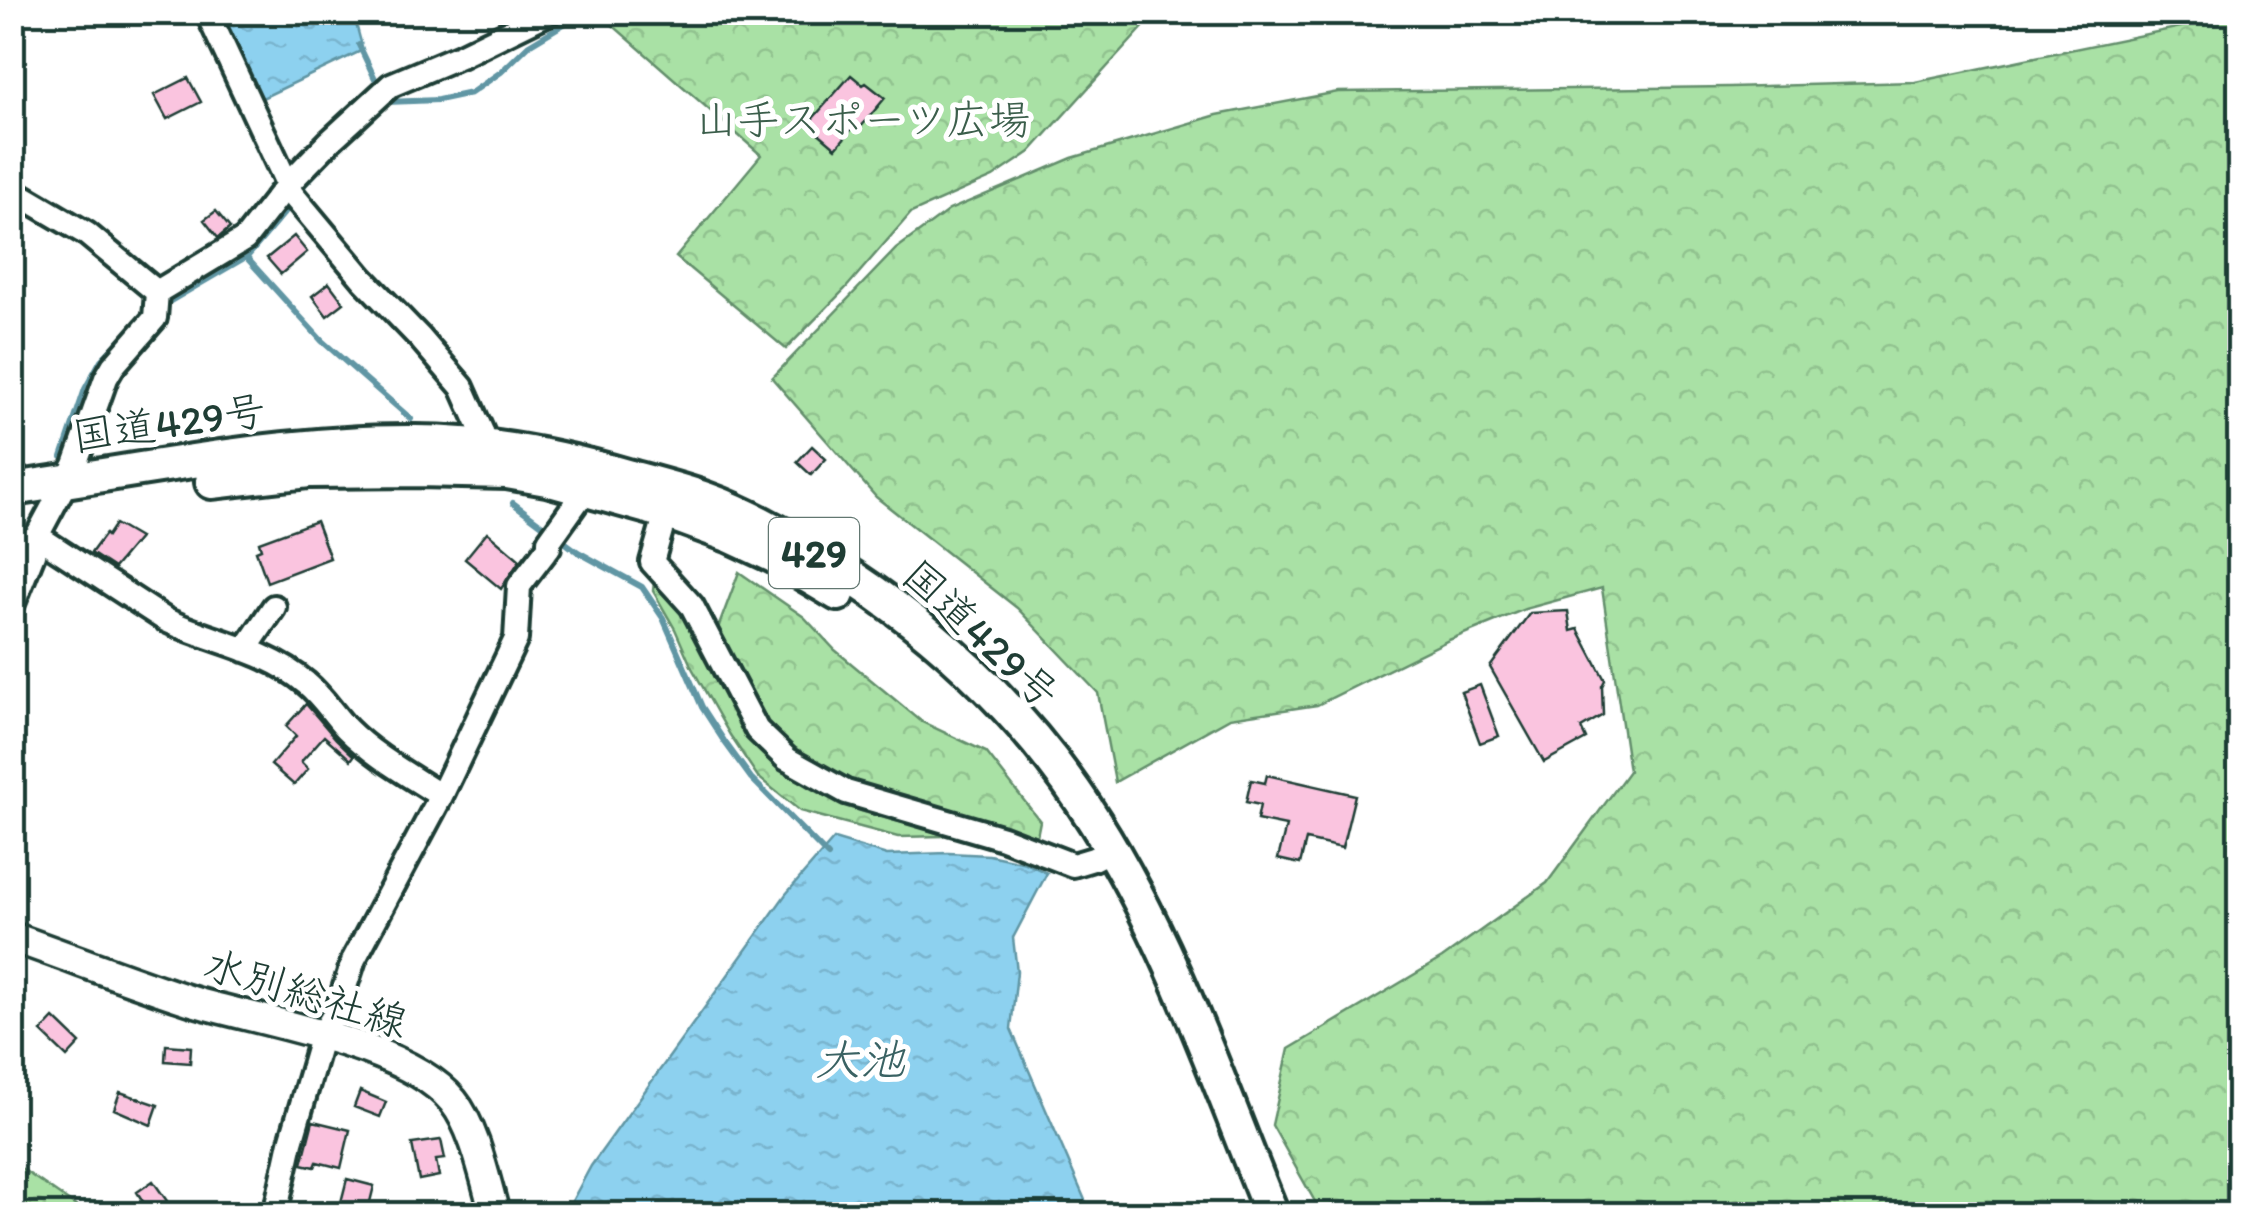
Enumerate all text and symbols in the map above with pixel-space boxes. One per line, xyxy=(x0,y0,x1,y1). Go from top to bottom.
park label: 山手スポーツ広場 xyxy=(695,94,1031,145)
street label: 国道429号 xyxy=(69,384,269,462)
road number: 429 xyxy=(769,518,859,588)
street label: 国道429号 xyxy=(892,549,1070,719)
street label: 水別総社線 xyxy=(198,938,414,1048)
water label: 大池 xyxy=(815,1032,906,1086)

